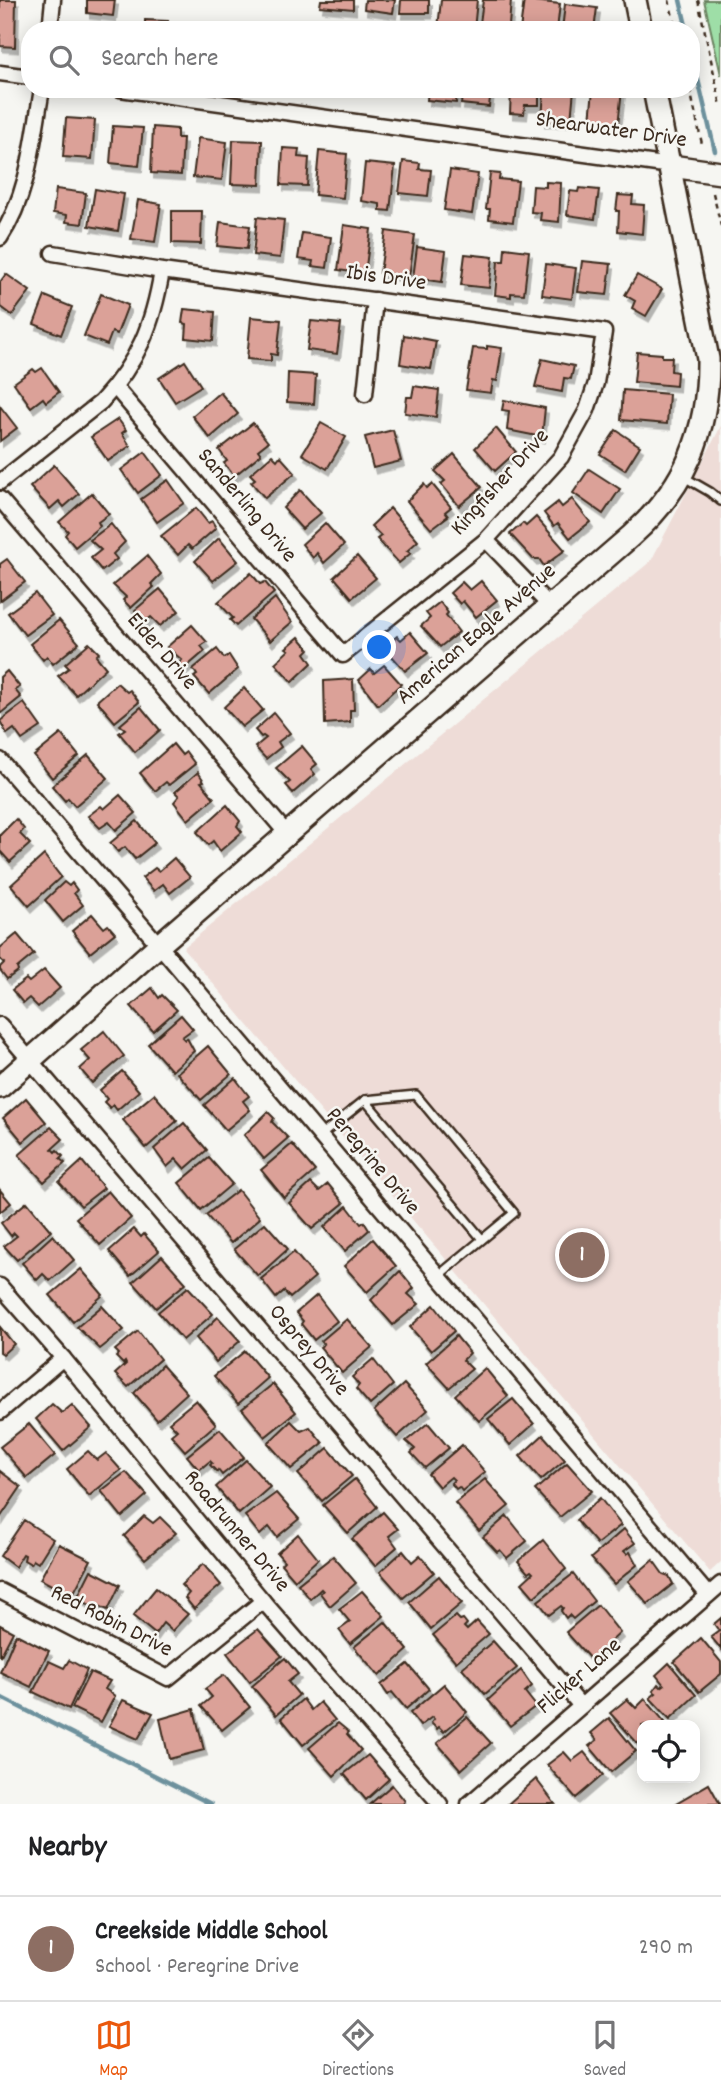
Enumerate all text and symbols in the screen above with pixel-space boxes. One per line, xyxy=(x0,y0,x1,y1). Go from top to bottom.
search box xyxy=(21,21,700,98)
icon: search xyxy=(45,41,83,79)
text: Search here xyxy=(101,41,219,78)
street label: Shearwater Drive xyxy=(533,104,689,158)
street label: Ibis Drive xyxy=(344,257,428,301)
street label: Kingfisher Drive xyxy=(444,422,558,544)
street label: Sanderling Drive xyxy=(188,441,304,571)
street label: American Eagle Avenue xyxy=(390,556,564,714)
street label: Eider Drive xyxy=(118,606,204,698)
your location xyxy=(362,630,396,664)
street label: Peregrine Drive xyxy=(317,1101,427,1223)
pin: 1 xyxy=(559,1229,605,1281)
street label: Osprey Drive xyxy=(260,1298,356,1404)
street label: Roadrunner Drive xyxy=(175,1464,297,1600)
street label: Red Robin Drive xyxy=(44,1577,178,1667)
street label: Flicker Lane xyxy=(530,1631,630,1723)
map controls xyxy=(637,1720,700,1783)
button: locate xyxy=(637,1720,700,1783)
text: Nearby xyxy=(28,1828,106,1871)
text: Creekside Middle School xyxy=(95,1914,327,1951)
text: 1 xyxy=(48,1932,54,1965)
text: 290 m xyxy=(639,1932,693,1965)
text: School · Peregrine Drive xyxy=(95,1951,299,1984)
tab: Map xyxy=(95,2016,133,2085)
tab: Directions xyxy=(322,2016,394,2085)
tab: Saved xyxy=(584,2016,626,2085)

